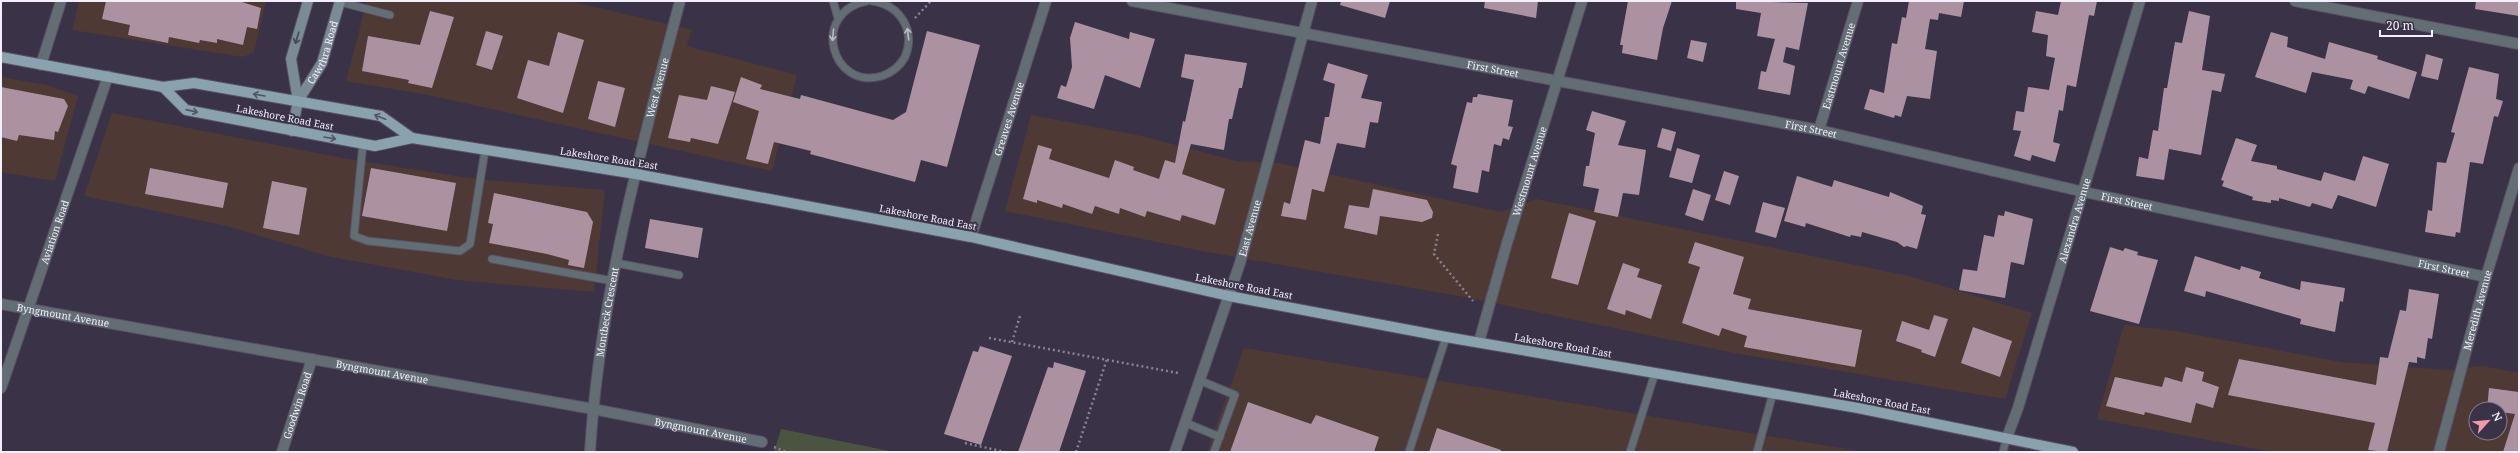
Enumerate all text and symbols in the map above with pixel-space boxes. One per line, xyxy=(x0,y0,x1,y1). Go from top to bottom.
scale bar xyxy=(2380,12,2432,38)
text: 20 m xyxy=(2386,17,2414,34)
street label: Cawthra Road xyxy=(304,19,341,87)
street label: Eastmount Avenue xyxy=(1819,21,1858,111)
one-way arrow xyxy=(829,28,837,41)
one-way arrow xyxy=(904,28,912,41)
one-way arrow xyxy=(293,32,300,45)
street label: West Avenue xyxy=(643,56,672,119)
street label: First Street xyxy=(1466,57,1520,81)
street label: Greaves Avenue xyxy=(990,80,1027,158)
one-way arrow xyxy=(253,91,266,99)
street label: Lakeshore Road East xyxy=(235,101,335,133)
one-way arrow xyxy=(186,108,199,116)
one-way arrow xyxy=(374,113,386,121)
street label: First Street xyxy=(1784,117,1839,141)
street label: Westmount Avenue xyxy=(1509,125,1550,218)
one-way arrow xyxy=(323,134,336,142)
street label: Lakeshore Road East xyxy=(559,143,659,173)
street label: Alexandra Avenue xyxy=(2055,176,2094,265)
street label: First Street xyxy=(2100,189,2154,213)
street label: Aviation Road xyxy=(37,198,72,266)
street label: East Avenue xyxy=(1235,198,1264,258)
street label: Lakeshore Road East xyxy=(878,201,978,233)
street label: First Street xyxy=(2417,256,2471,280)
street label: Montbeck Crescent xyxy=(593,265,622,358)
street label: Meredith Avenue xyxy=(2460,268,2495,352)
street label: Lakeshore Road East xyxy=(1194,270,1294,302)
street label: Byngmount Avenue xyxy=(16,300,110,330)
street label: Lakeshore Road East xyxy=(1513,330,1613,361)
street label: Byngmount Avenue xyxy=(335,357,429,387)
street label: Goodwin Road xyxy=(280,370,314,441)
street label: Lakeshore Road East xyxy=(1832,385,1932,417)
north arrow xyxy=(2468,401,2508,441)
text: N xyxy=(2489,409,2506,424)
street label: Byngmount Avenue xyxy=(653,414,748,446)

